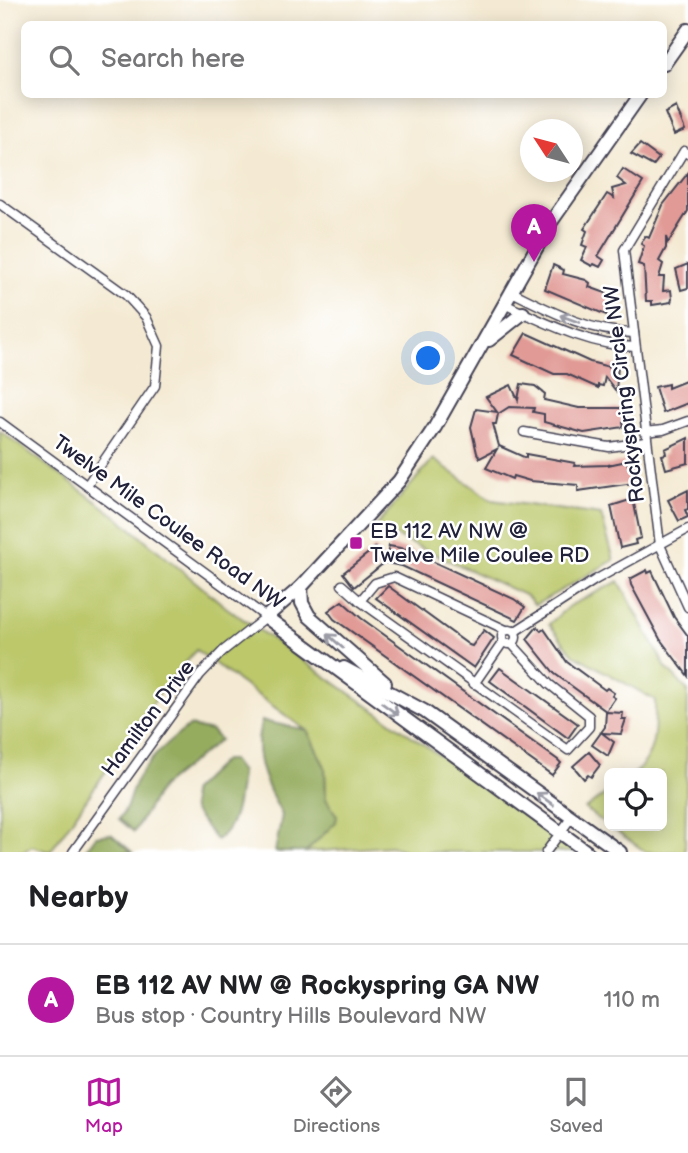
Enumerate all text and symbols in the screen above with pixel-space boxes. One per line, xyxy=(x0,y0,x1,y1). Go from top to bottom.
search box xyxy=(21,21,667,98)
icon: search xyxy=(45,41,83,79)
text: Search here xyxy=(101,44,245,75)
north arrow xyxy=(520,119,583,182)
pin: A xyxy=(511,204,557,262)
street label: Rockyspring Circle NW xyxy=(599,284,650,504)
one-way arrow xyxy=(560,312,582,324)
your location xyxy=(411,341,445,375)
street label: Twelve Mile Coulee Road NW xyxy=(48,430,290,615)
place label: EB 112 AV NW @ Twelve Mile Coulee RD xyxy=(370,519,589,568)
marker: EB 112 AV NW @ Twelve Mile Coulee RD xyxy=(348,535,364,551)
one-way arrow xyxy=(327,632,344,649)
street label: Hamilton Drive xyxy=(97,655,200,781)
one-way arrow xyxy=(380,702,399,716)
map controls xyxy=(604,768,667,831)
button: locate xyxy=(604,768,667,831)
one-way arrow xyxy=(536,791,555,806)
text: Nearby xyxy=(28,880,128,916)
text: EB 112 AV NW @ Rockyspring GA NW xyxy=(95,971,539,1002)
text: A xyxy=(44,986,58,1014)
text: 110 m xyxy=(603,986,660,1014)
text: Bus stop · Country Hills Boulevard NW xyxy=(95,1002,486,1030)
tab: Map xyxy=(85,1073,123,1138)
tab: Directions xyxy=(293,1073,380,1138)
tab: Saved xyxy=(550,1073,603,1138)

